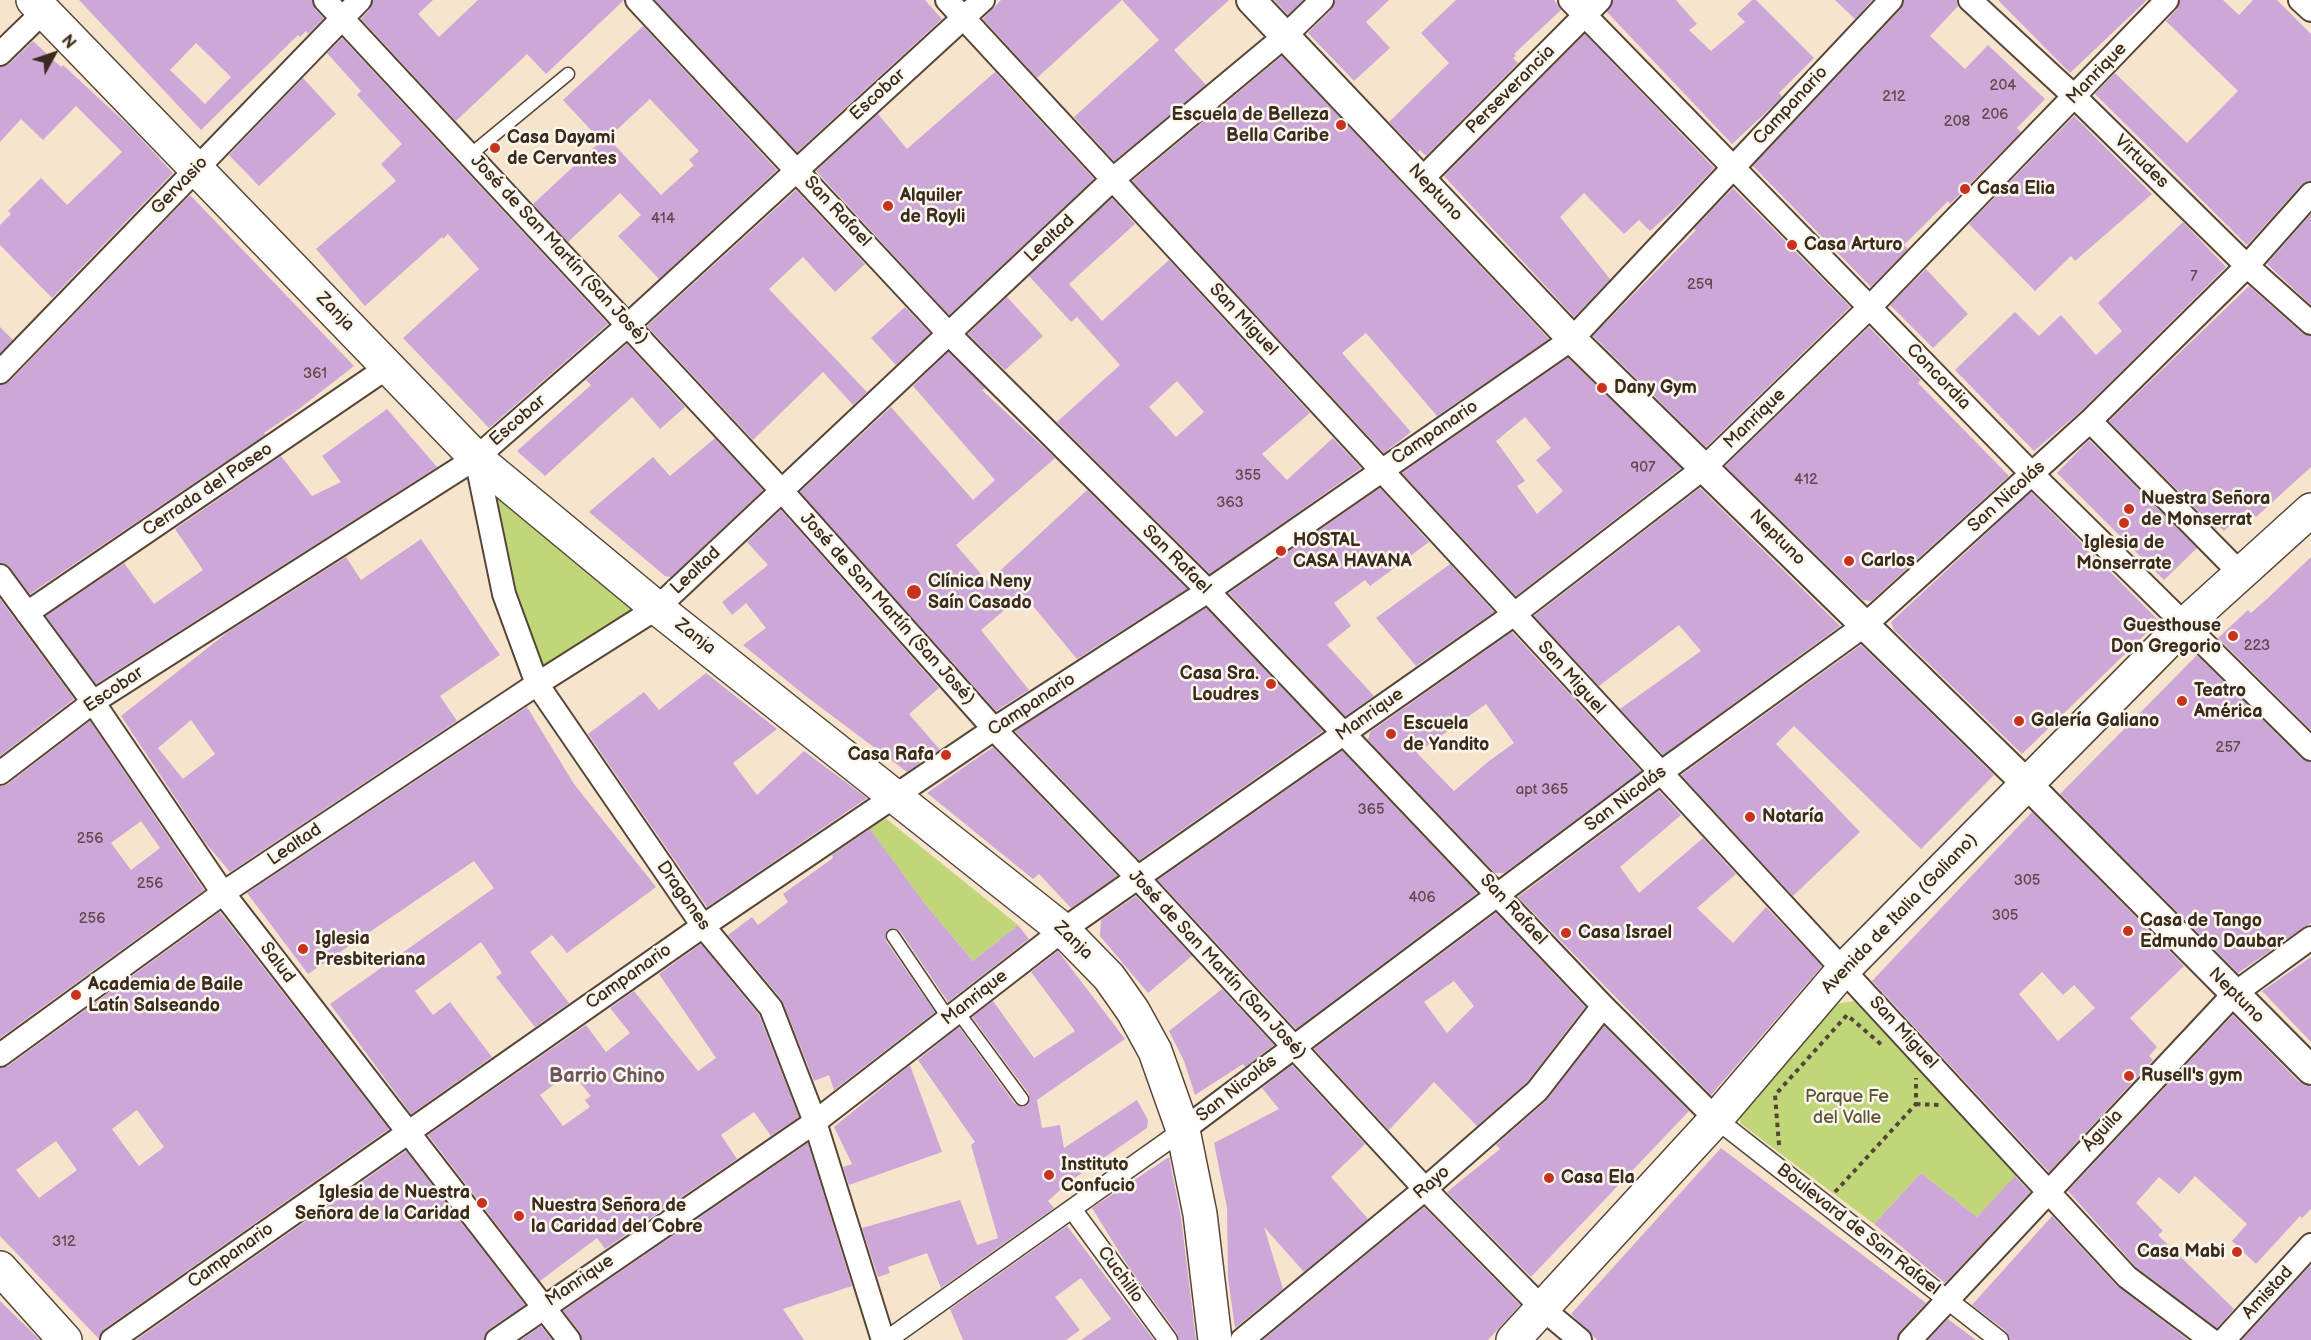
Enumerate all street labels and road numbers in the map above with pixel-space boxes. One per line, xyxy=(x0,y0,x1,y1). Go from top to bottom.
street label: Manrique xyxy=(2062,39,2132,109)
street label: Perseverancia xyxy=(1462,41,1560,139)
street label: Campanario xyxy=(1749,62,1833,150)
street label: Escobar xyxy=(846,64,910,126)
street label: Virtudes xyxy=(2109,131,2173,193)
street label: José de San Martín (San José) xyxy=(465,151,653,349)
street label: Gervasio xyxy=(147,152,213,220)
street label: Neptuno xyxy=(1403,160,1467,226)
street label: San Rafael xyxy=(799,172,875,252)
street label: Lealtad xyxy=(1021,211,1079,267)
street label: San Miguel xyxy=(1204,279,1282,361)
street label: Zanja xyxy=(311,288,359,336)
street label: Concordia xyxy=(1901,339,1975,415)
street label: Manrique xyxy=(1720,384,1790,454)
street label: Escobar xyxy=(485,391,551,451)
street label: Campanario xyxy=(1388,396,1482,470)
street label: Cerrada del Paseo xyxy=(139,439,277,541)
street label: San Nicolás xyxy=(1964,457,2050,537)
street label: Neptuno xyxy=(1745,506,1809,570)
street label: José de San Martín (San José) xyxy=(795,508,979,710)
street label: San Rafael xyxy=(1137,521,1215,599)
street label: Lealtad xyxy=(667,543,725,599)
street label: Zanja xyxy=(670,614,720,660)
street label: San Miguel xyxy=(1533,637,1609,719)
street label: Escobar xyxy=(80,662,148,718)
street label: Campanario xyxy=(984,669,1080,741)
street label: Manrique xyxy=(1332,684,1408,746)
street label: San Nicolás xyxy=(1581,761,1671,837)
street label: Lealtad xyxy=(264,819,326,871)
street label: Avenida de Italia (Galiano) xyxy=(1818,829,1982,999)
street label: Dragones xyxy=(651,857,715,935)
street label: José de San Martín (San José) xyxy=(1123,866,1311,1064)
street label: San Rafael xyxy=(1475,870,1551,950)
street label: Zanja xyxy=(1049,917,1097,965)
street label: Salud xyxy=(255,938,299,988)
street label: Campanario xyxy=(582,940,676,1014)
street label: Neptuno xyxy=(2204,964,2268,1028)
street label: Manrique xyxy=(938,966,1012,1030)
street label: San Miguel xyxy=(1864,992,1942,1074)
street label: San Nicolás xyxy=(1192,1051,1282,1127)
street label: Águila xyxy=(2078,1106,2128,1156)
street label: Boulevard de San Rafael xyxy=(1772,1159,1944,1301)
street label: Rayo xyxy=(1409,1161,1455,1205)
street label: Campanario xyxy=(184,1219,278,1293)
street label: Cuchillo xyxy=(1092,1242,1148,1308)
street label: Manrique xyxy=(542,1250,618,1312)
street label: Amistad xyxy=(2238,1262,2298,1324)

